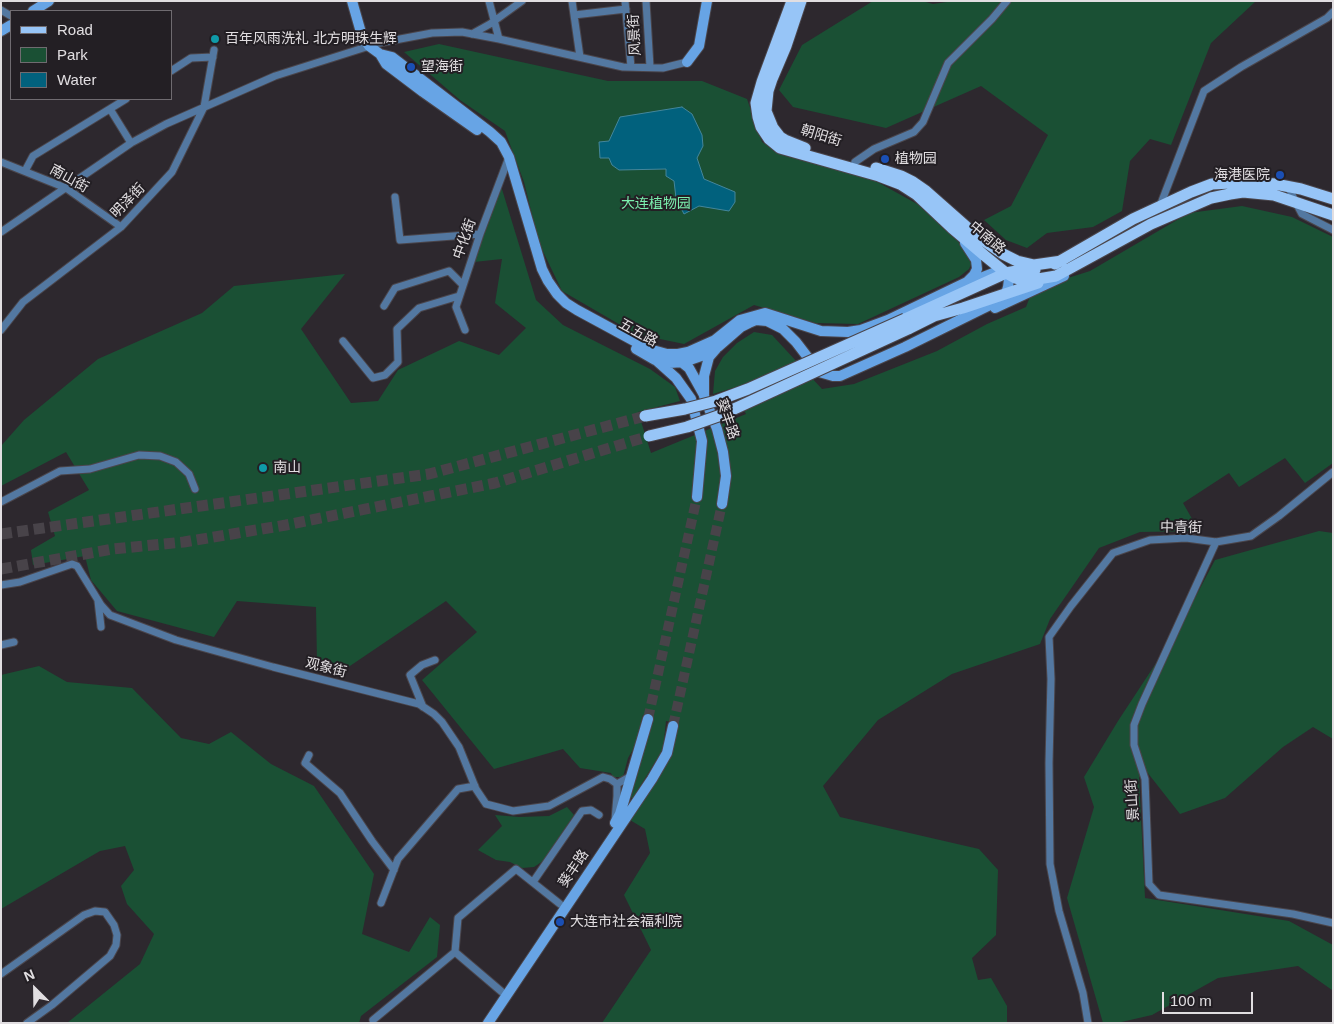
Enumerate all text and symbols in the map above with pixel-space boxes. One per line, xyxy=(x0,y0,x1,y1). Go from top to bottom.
legend xyxy=(10,10,172,100)
street label: 风景街 xyxy=(626,14,644,56)
text: Road xyxy=(57,21,93,38)
place label: 百年风雨洗礼 北方明珠生辉 xyxy=(225,31,397,47)
marker: 百年风雨洗礼 北方明珠生辉 xyxy=(209,33,221,45)
text: Park xyxy=(57,46,88,63)
place label: 望海街 xyxy=(421,59,463,75)
marker: 望海街 xyxy=(405,61,417,73)
text: Water xyxy=(57,71,96,88)
street label: 朝阳街 xyxy=(798,122,844,150)
place label: 植物园 xyxy=(895,151,937,167)
marker: 植物园 xyxy=(879,153,891,165)
street label: 南山街 xyxy=(47,161,91,197)
place label: 海港医院 xyxy=(1214,167,1270,183)
marker: 海港医院 xyxy=(1274,169,1286,181)
street label: 明泽街 xyxy=(107,180,149,222)
park label: 大连植物园 xyxy=(621,196,691,212)
street label: 中化街 xyxy=(450,216,480,262)
street label: 中南路 xyxy=(966,218,1008,258)
street label: 五五路 xyxy=(616,315,660,351)
street label: 葵丰路 xyxy=(712,396,742,442)
place label: 南山 xyxy=(273,460,301,476)
marker: 南山 xyxy=(257,462,269,474)
street label: 中青街 xyxy=(1160,519,1202,537)
street label: 观象街 xyxy=(304,655,348,681)
street label: 景山街 xyxy=(1123,778,1143,822)
street label: 葵丰路 xyxy=(555,847,593,891)
place label: 大连市社会福利院 xyxy=(570,914,682,930)
marker: 大连市社会福利院 xyxy=(554,916,566,928)
north arrow xyxy=(10,964,60,1014)
text: N xyxy=(21,966,37,985)
scale bar xyxy=(1164,982,1255,1014)
text: 100 m xyxy=(1170,992,1212,1009)

